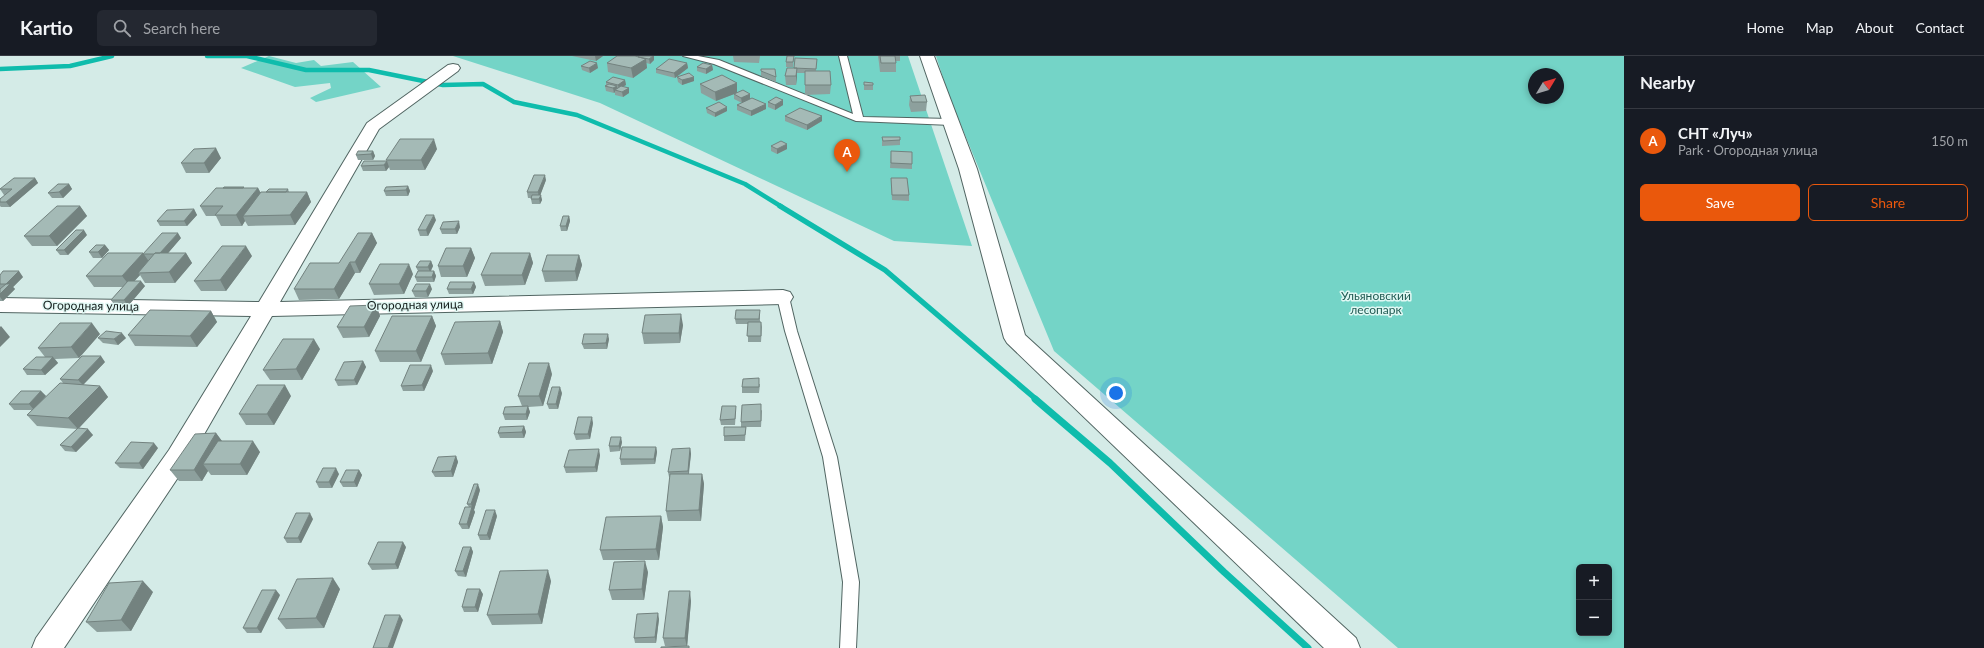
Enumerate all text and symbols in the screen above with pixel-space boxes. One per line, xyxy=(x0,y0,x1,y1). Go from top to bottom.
search box xyxy=(97,10,377,46)
text: Kartio xyxy=(20,16,73,39)
icon: search xyxy=(111,17,133,39)
text: Search here xyxy=(143,19,220,37)
text: Home xyxy=(1746,19,1784,36)
text: Map xyxy=(1806,19,1833,36)
text: About xyxy=(1855,19,1893,36)
text: Contact xyxy=(1915,19,1964,36)
north arrow xyxy=(1528,68,1564,104)
text: Nearby xyxy=(1640,72,1695,93)
text: СНТ «Луч» xyxy=(1678,124,1753,142)
text: A xyxy=(1648,133,1658,149)
text: 150 m xyxy=(1931,133,1968,149)
pin: A xyxy=(834,139,860,172)
text: Park · Огородная улица xyxy=(1678,142,1818,158)
button: Save xyxy=(1640,184,1800,221)
button: Share xyxy=(1808,184,1968,221)
park label: Ульяновский лесопарк xyxy=(1341,288,1411,317)
street label: Огородная улица xyxy=(367,296,463,313)
street label: Огородная улица xyxy=(43,297,139,314)
your location xyxy=(1106,383,1126,403)
map controls xyxy=(1576,564,1612,636)
button: + xyxy=(1576,564,1612,600)
button: − xyxy=(1576,600,1612,636)

